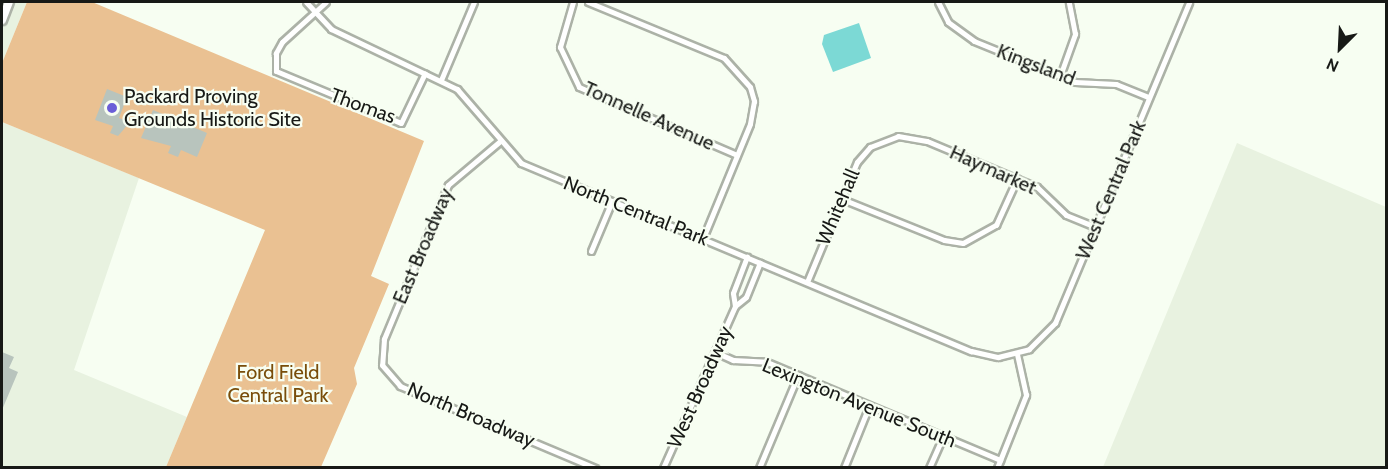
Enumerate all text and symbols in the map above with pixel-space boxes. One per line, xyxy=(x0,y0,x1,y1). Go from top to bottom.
north arrow xyxy=(1310,18,1370,78)
street label: Kingsland xyxy=(993,39,1079,91)
text: N xyxy=(1323,54,1342,76)
street label: Tonnelle Avenue xyxy=(580,77,718,155)
street label: Thomas xyxy=(327,83,399,129)
place label: Packard Proving Grounds Historic Site xyxy=(124,84,301,131)
marker: Packard Proving Grounds Historic Site xyxy=(105,101,119,115)
street label: West Central Park xyxy=(1071,117,1151,263)
street label: Haymarket xyxy=(946,140,1040,200)
street label: Whitehall xyxy=(811,165,865,249)
street label: North Central Park xyxy=(560,171,712,251)
street label: East Broadway xyxy=(388,184,458,308)
street label: West Broadway xyxy=(662,322,738,452)
street label: Lexington Avenue South xyxy=(759,353,959,453)
park label: Ford Field Central Park xyxy=(227,361,329,408)
street label: North Broadway xyxy=(403,377,539,453)

